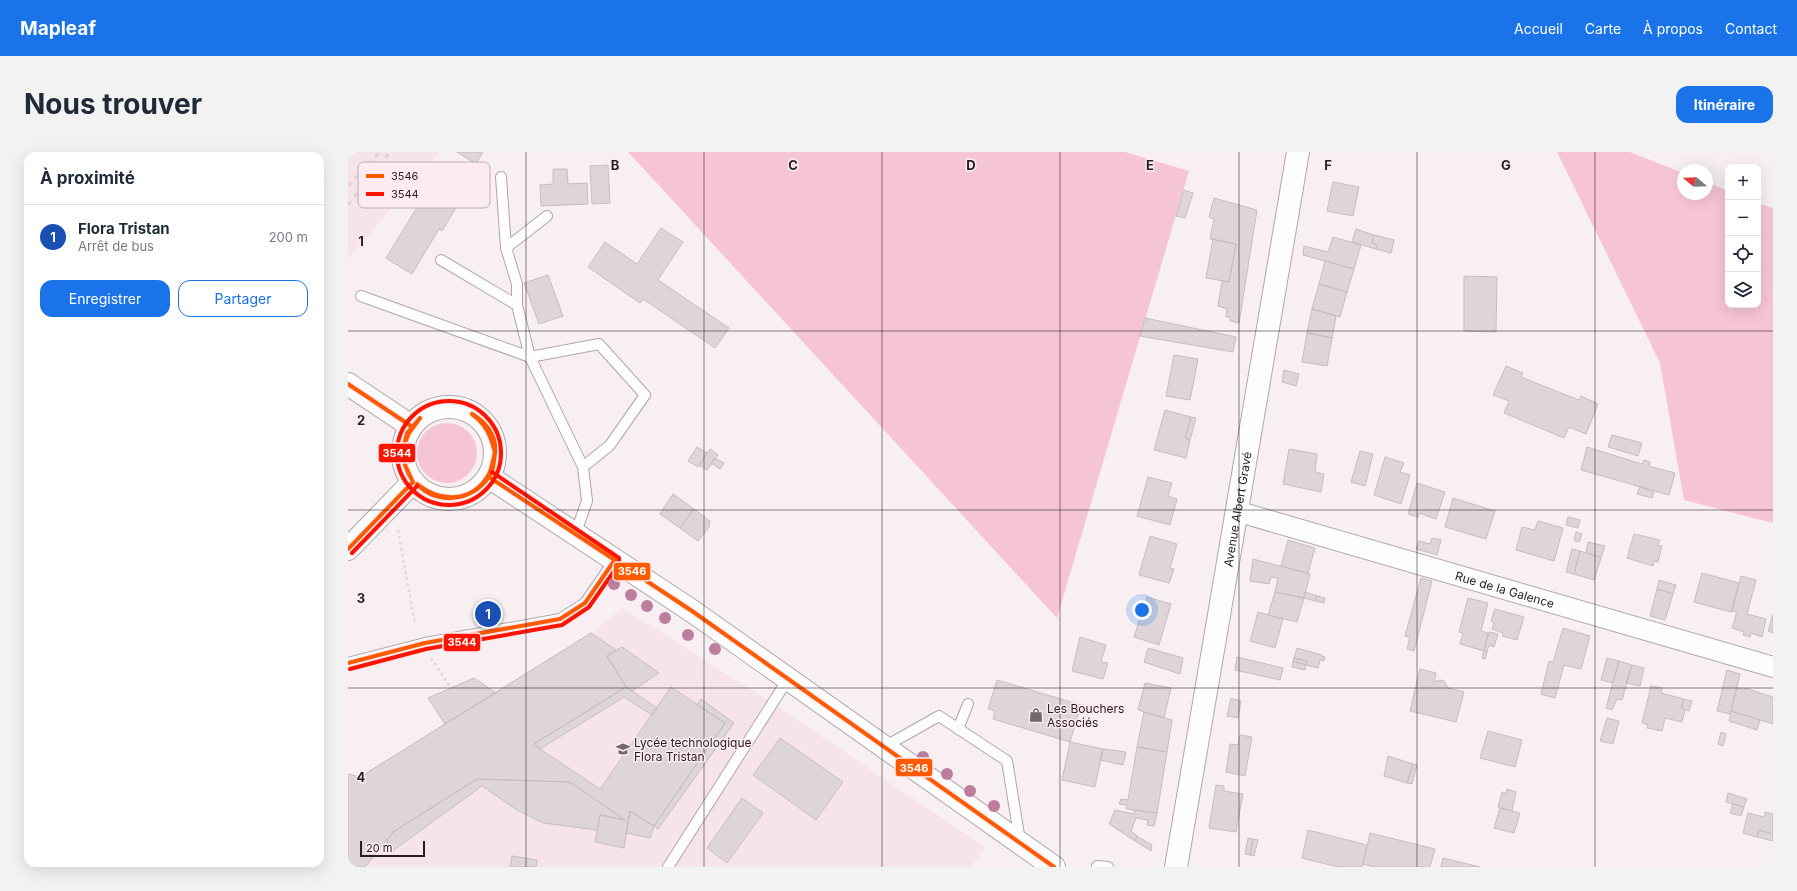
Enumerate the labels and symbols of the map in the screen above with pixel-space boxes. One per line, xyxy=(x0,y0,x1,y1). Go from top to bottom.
text: B xyxy=(611,157,620,173)
text: C xyxy=(788,157,798,173)
text: D xyxy=(966,157,976,173)
text: E xyxy=(1146,157,1154,173)
text: F xyxy=(1324,157,1332,173)
text: G xyxy=(1501,157,1511,173)
legend xyxy=(358,162,490,208)
north arrow xyxy=(1677,164,1713,200)
text: 3546 xyxy=(391,169,419,183)
text: 3544 xyxy=(391,187,419,201)
text: 1 xyxy=(358,233,364,249)
text: 2 xyxy=(357,412,365,428)
line badge: 3544 xyxy=(378,443,416,463)
text: 3544 xyxy=(382,446,412,460)
street label: Avenue Albert Gravé xyxy=(1220,450,1254,568)
line badge: 3546 xyxy=(613,562,651,581)
text: 3546 xyxy=(618,564,646,578)
street label: Rue de la Galence xyxy=(1454,568,1556,611)
text: 3 xyxy=(357,590,365,606)
pin: 1 xyxy=(475,599,501,629)
your location xyxy=(1132,600,1152,620)
line badge: 3544 xyxy=(443,633,481,652)
text: 3544 xyxy=(447,635,477,649)
place label: Les Bouchers Associés xyxy=(1047,701,1124,730)
shop icon: Les Bouchers Associés xyxy=(1028,707,1044,723)
place label: Lycée technologique Flora Tristan xyxy=(634,735,752,764)
school or university icon: Lycée technologique Flora Tristan xyxy=(615,741,631,757)
line badge: 3546 xyxy=(895,758,933,777)
text: 3546 xyxy=(900,761,928,775)
text: 4 xyxy=(357,769,366,785)
scale bar xyxy=(360,839,425,858)

